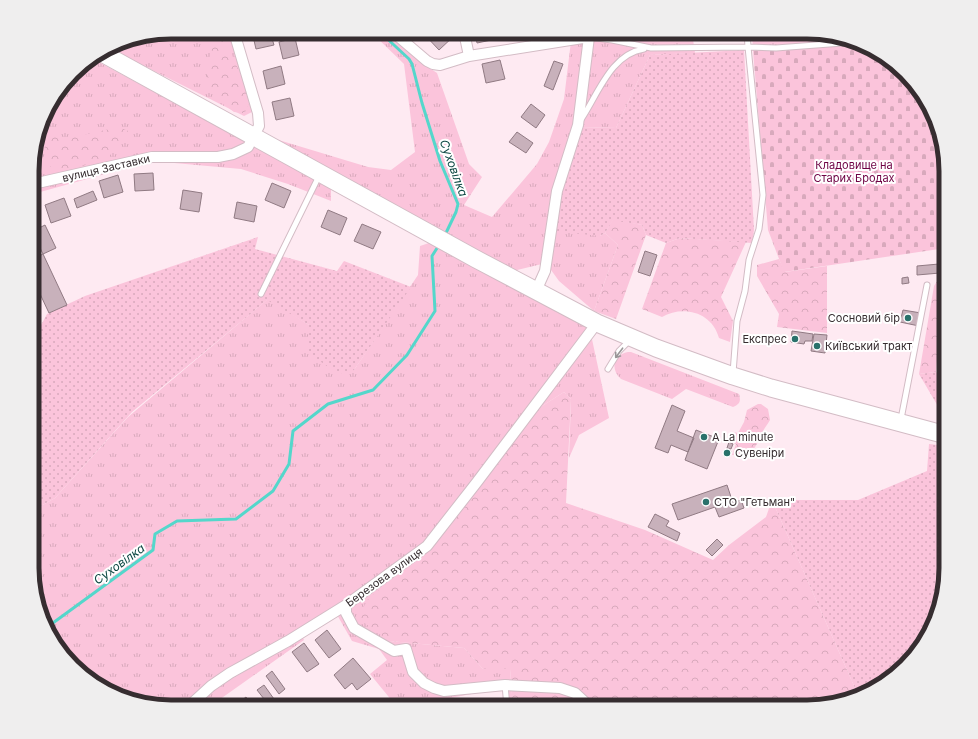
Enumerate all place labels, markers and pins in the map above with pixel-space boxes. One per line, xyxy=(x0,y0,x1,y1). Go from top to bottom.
place label: Сосновий бір xyxy=(828,311,900,325)
marker: Сосновий бір xyxy=(903,313,913,323)
place label: Експрес xyxy=(742,332,787,346)
marker: Експрес xyxy=(790,334,800,344)
place label: Київський тракт xyxy=(825,339,913,353)
marker: Київський тракт xyxy=(812,341,822,351)
place label: A La minute xyxy=(712,430,773,444)
marker: A La minute xyxy=(699,432,709,442)
place label: Сувеніри xyxy=(735,446,784,460)
marker: Сувеніри xyxy=(722,448,732,458)
place label: СТО "Гетьман" xyxy=(714,495,795,509)
marker: СТО "Гетьман" xyxy=(701,497,711,507)

